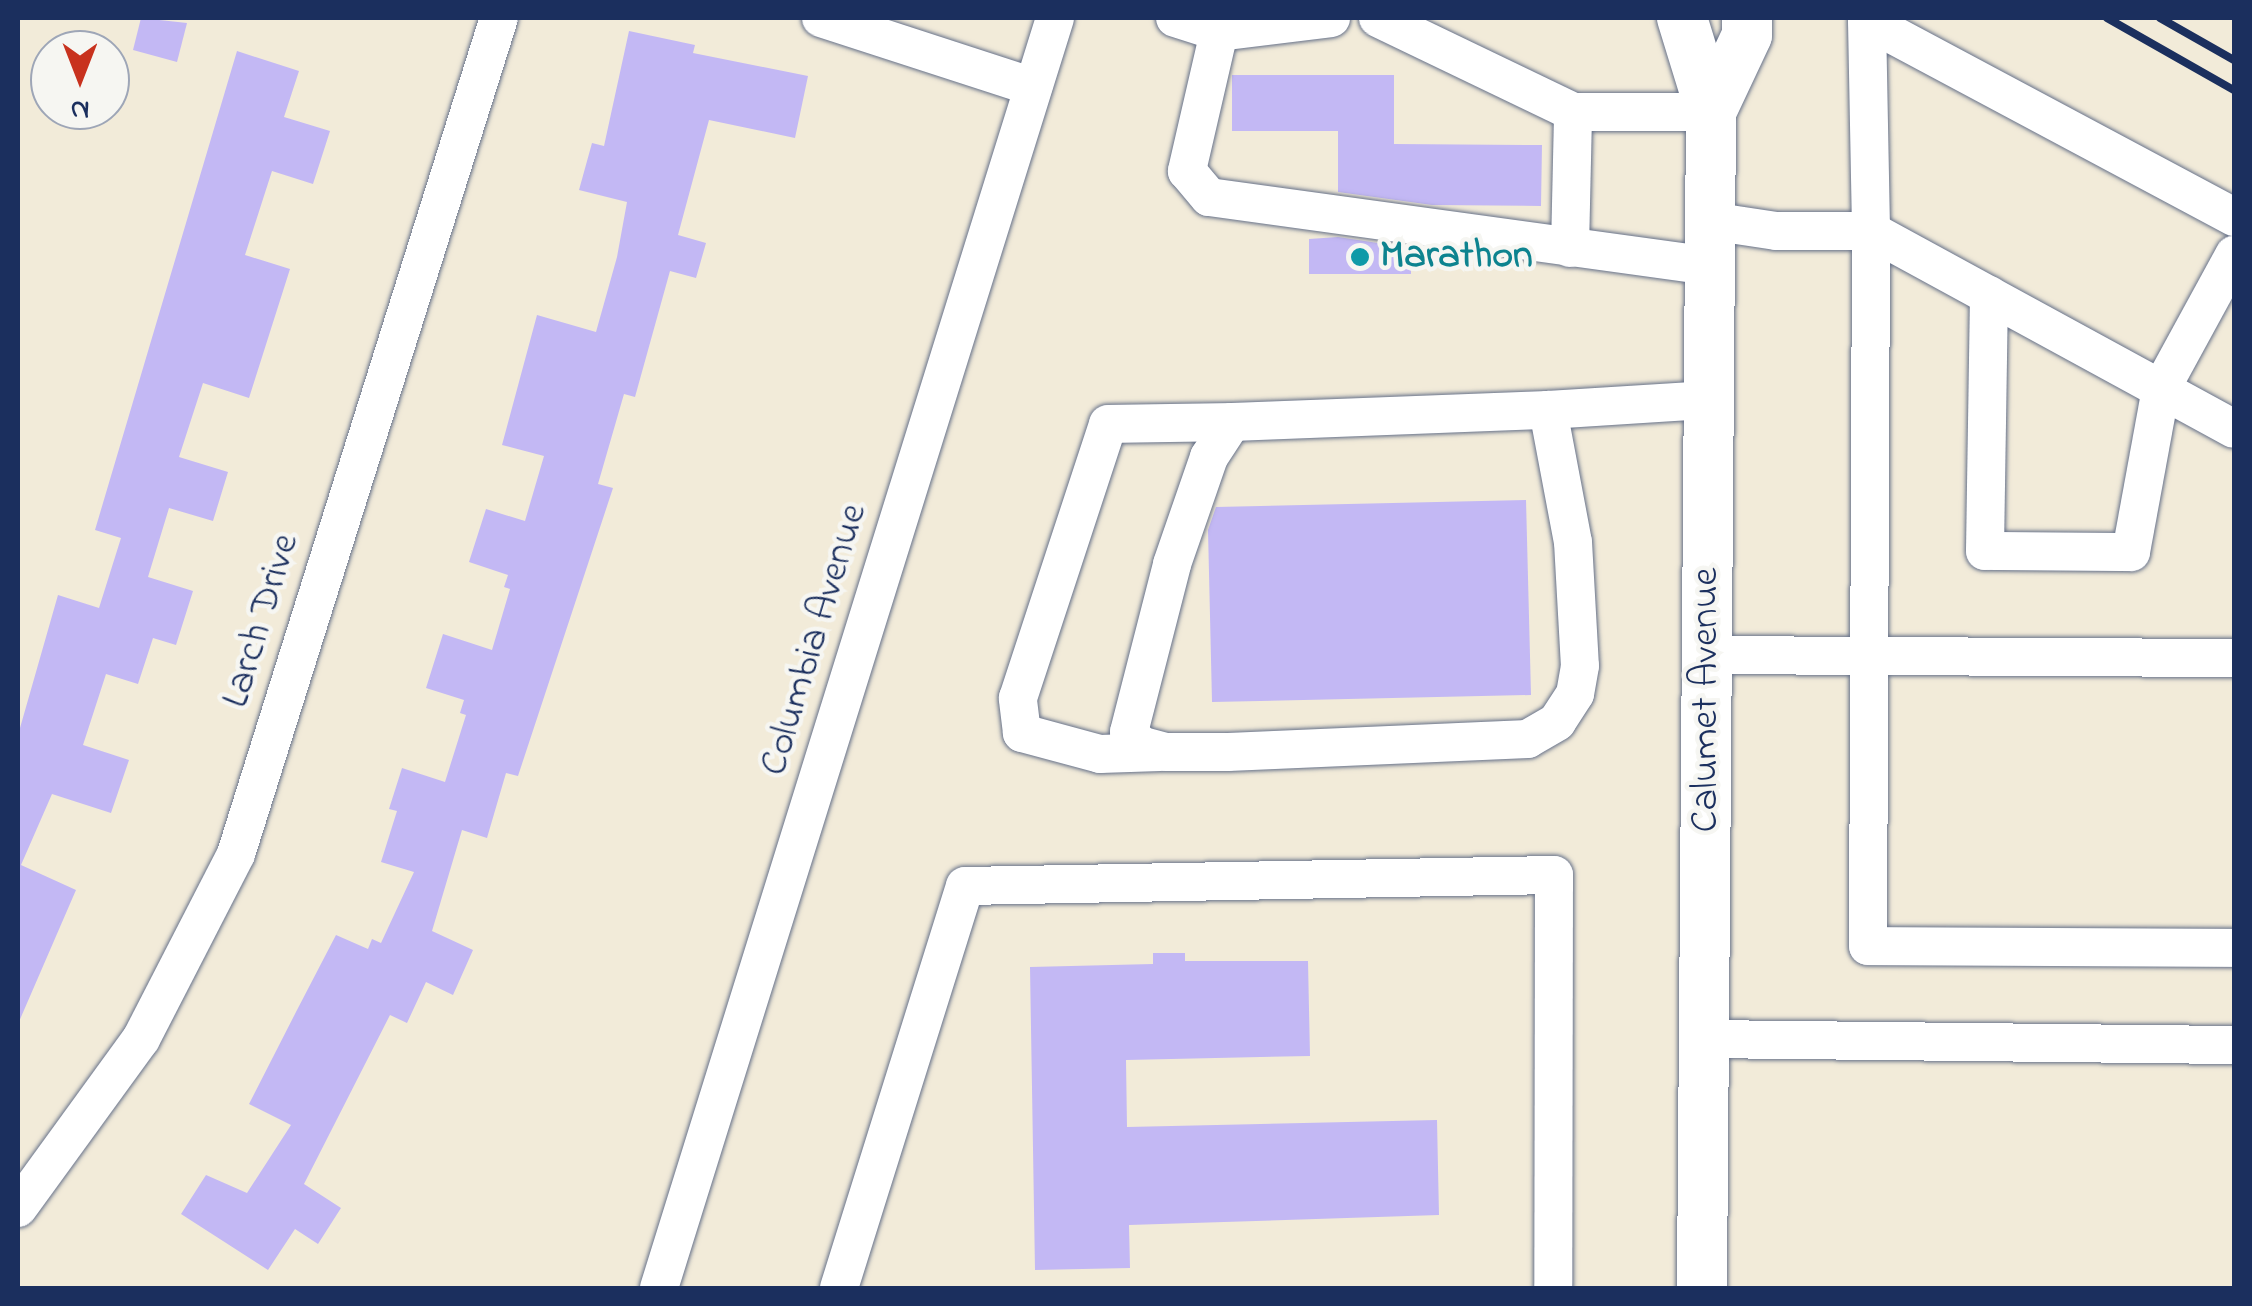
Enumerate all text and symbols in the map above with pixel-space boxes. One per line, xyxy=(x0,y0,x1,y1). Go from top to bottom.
north arrow xyxy=(30,30,130,130)
text: N xyxy=(71,88,89,129)
place label: Marathon xyxy=(1380,233,1533,281)
marker: Marathon xyxy=(1349,246,1371,268)
street label: Columbia Avenue xyxy=(751,498,879,782)
street label: Larch Drive xyxy=(213,528,311,714)
street label: Calumet Avenue xyxy=(1683,567,1731,833)

